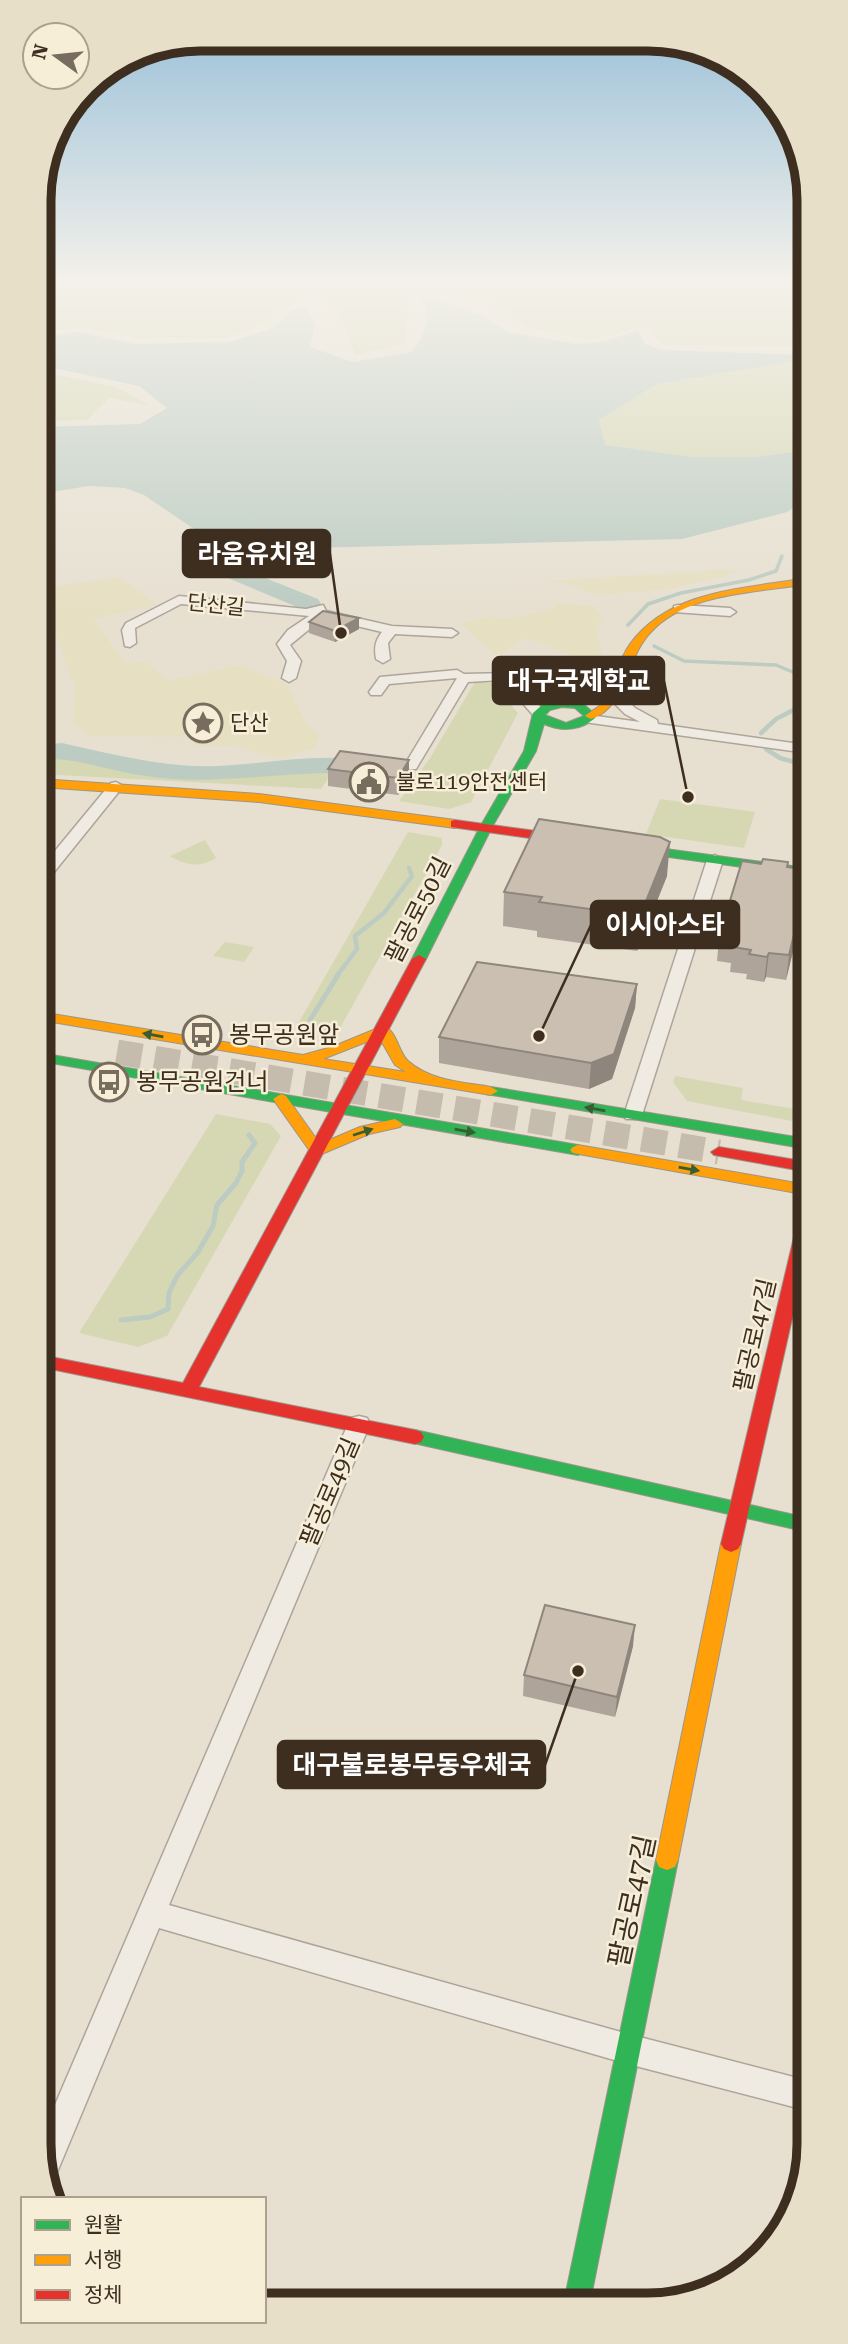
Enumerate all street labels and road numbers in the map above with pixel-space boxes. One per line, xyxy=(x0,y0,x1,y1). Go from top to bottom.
street label: 단산길 xyxy=(186,590,246,620)
street label: 팔공로50길 xyxy=(379,852,457,968)
street label: 팔공로47길 xyxy=(728,1276,782,1394)
street label: 팔공로49길 xyxy=(295,1434,365,1550)
street label: 팔공로47길 xyxy=(602,1832,662,1970)

